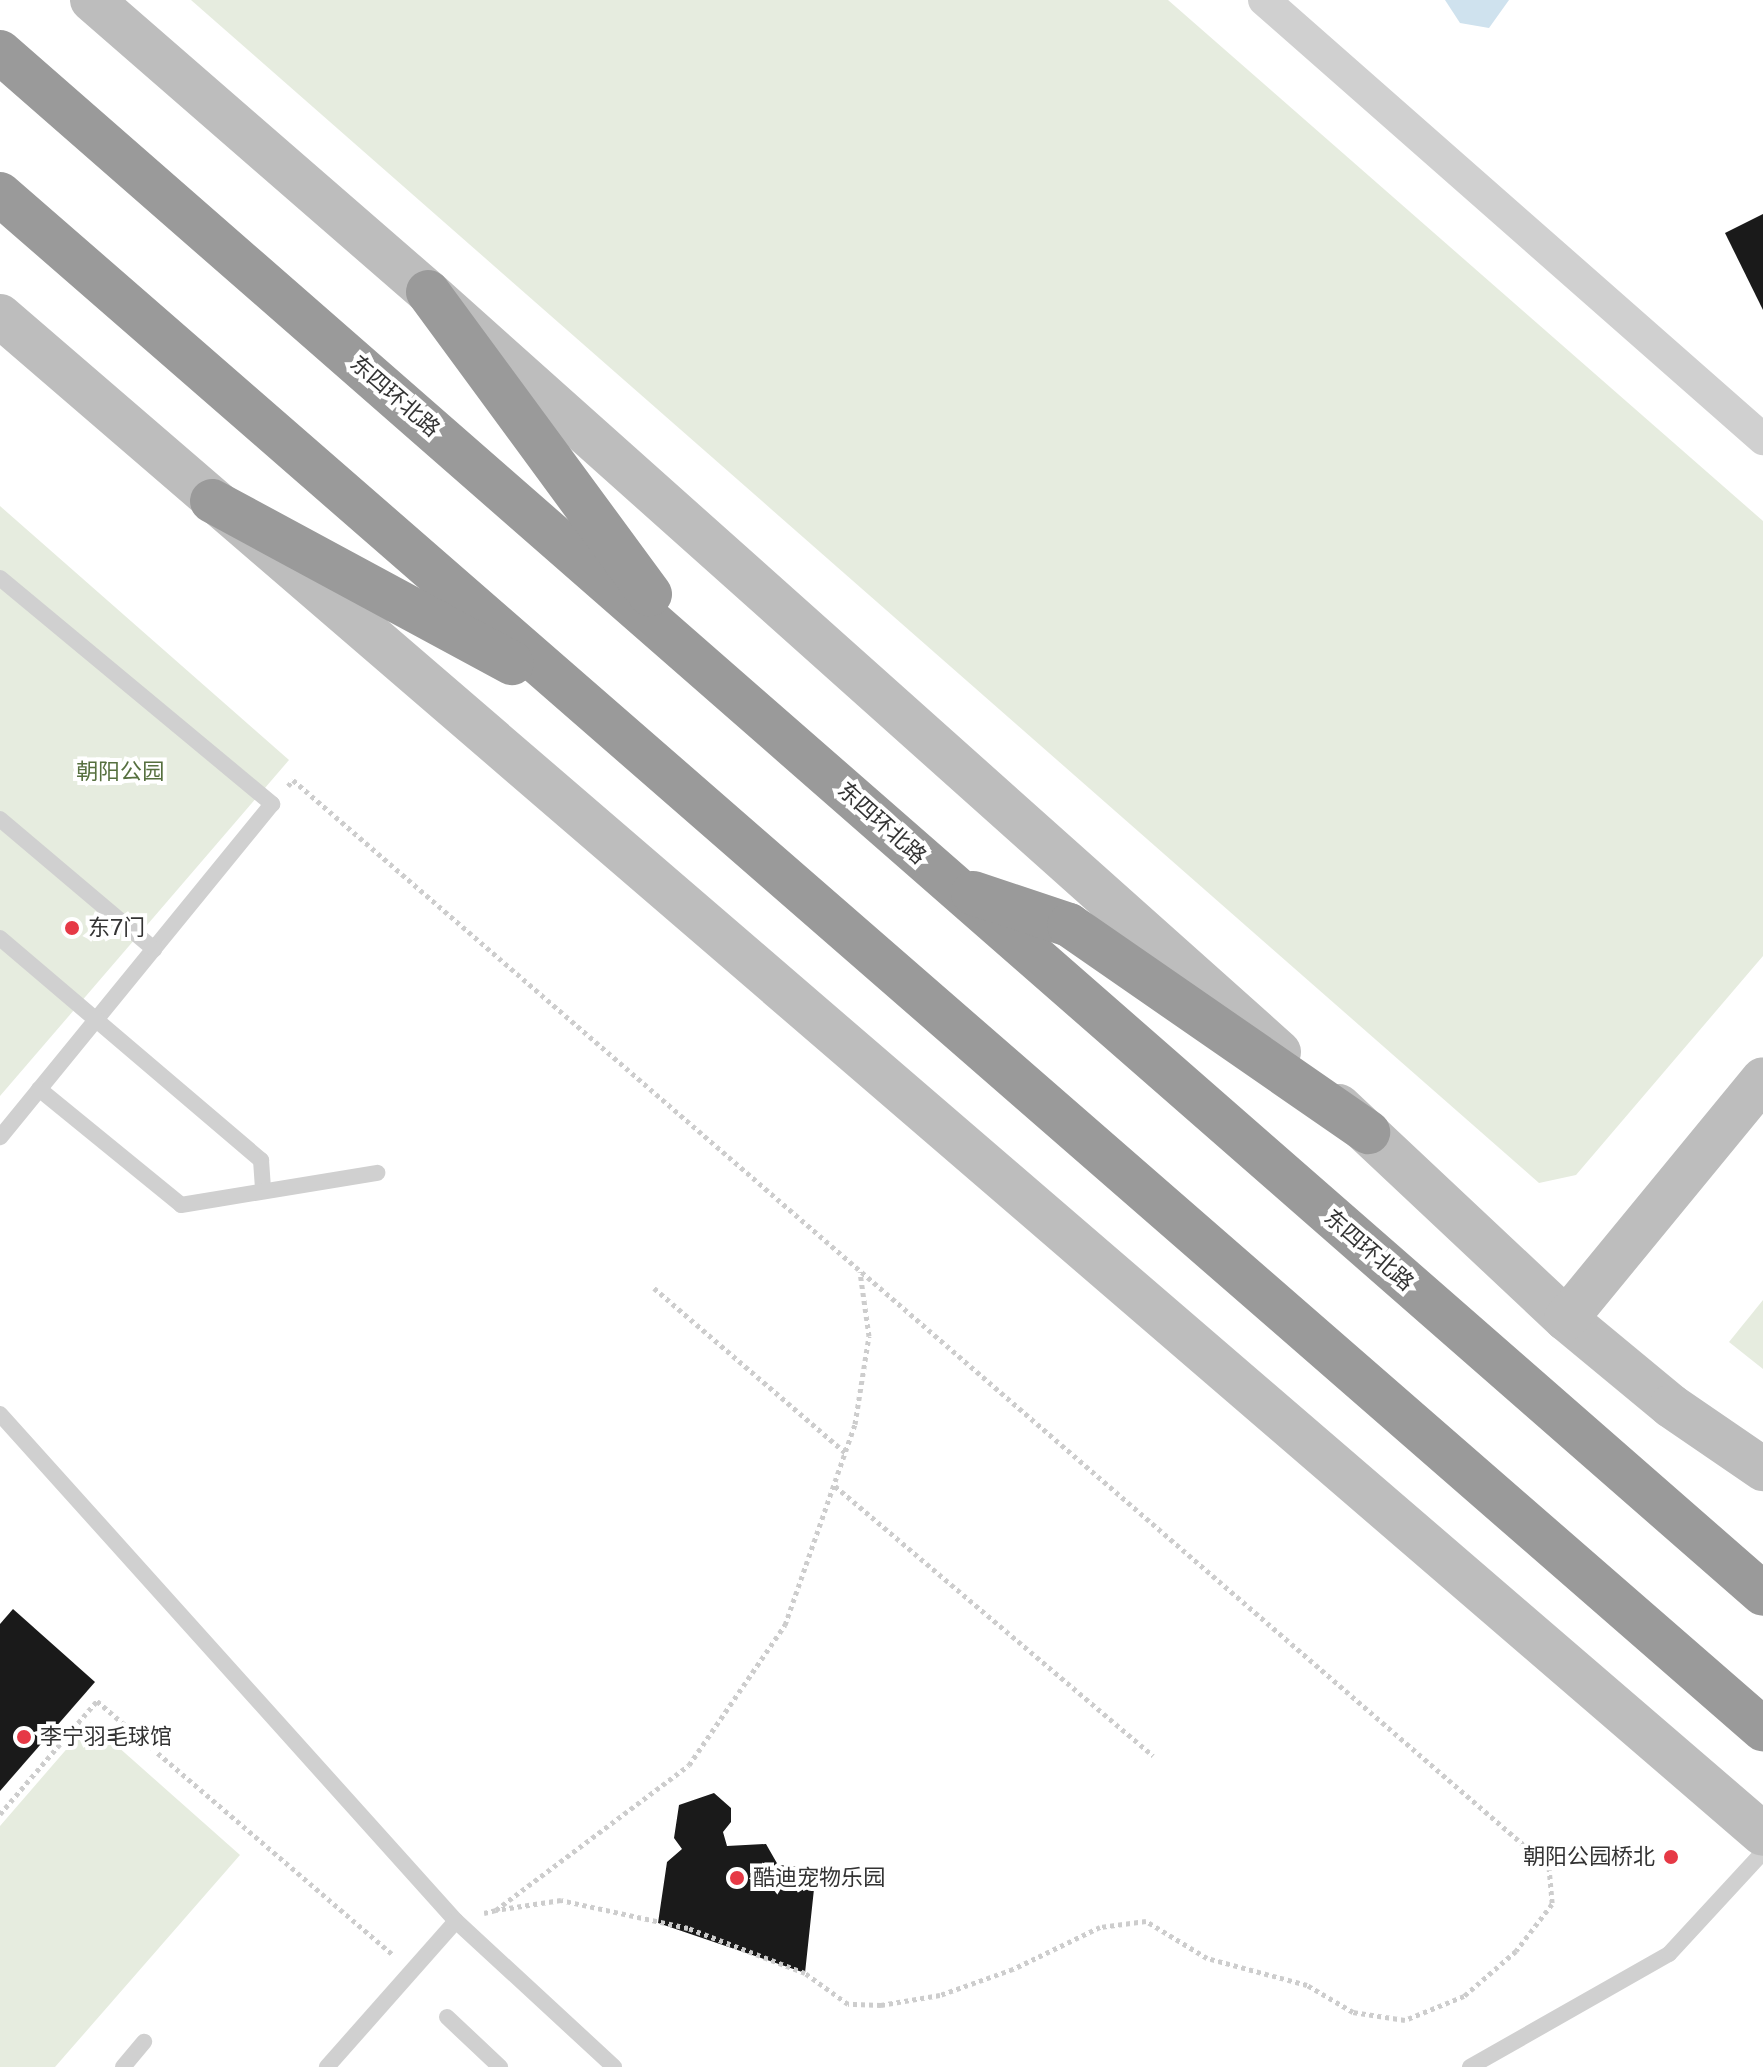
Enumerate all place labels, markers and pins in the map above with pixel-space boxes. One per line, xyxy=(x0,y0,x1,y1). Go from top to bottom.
place label: 东7门 xyxy=(88,915,145,941)
marker: 东7门 xyxy=(63,919,81,937)
place label: 李宁羽毛球馆 xyxy=(40,1724,172,1750)
marker: 李宁羽毛球馆 xyxy=(15,1728,33,1746)
place label: 朝阳公园桥北 xyxy=(1523,1844,1655,1870)
marker: 朝阳公园桥北 xyxy=(1662,1848,1680,1866)
place label: 酷迪宠物乐园 xyxy=(753,1865,885,1891)
marker: 酷迪宠物乐园 xyxy=(728,1869,746,1887)

